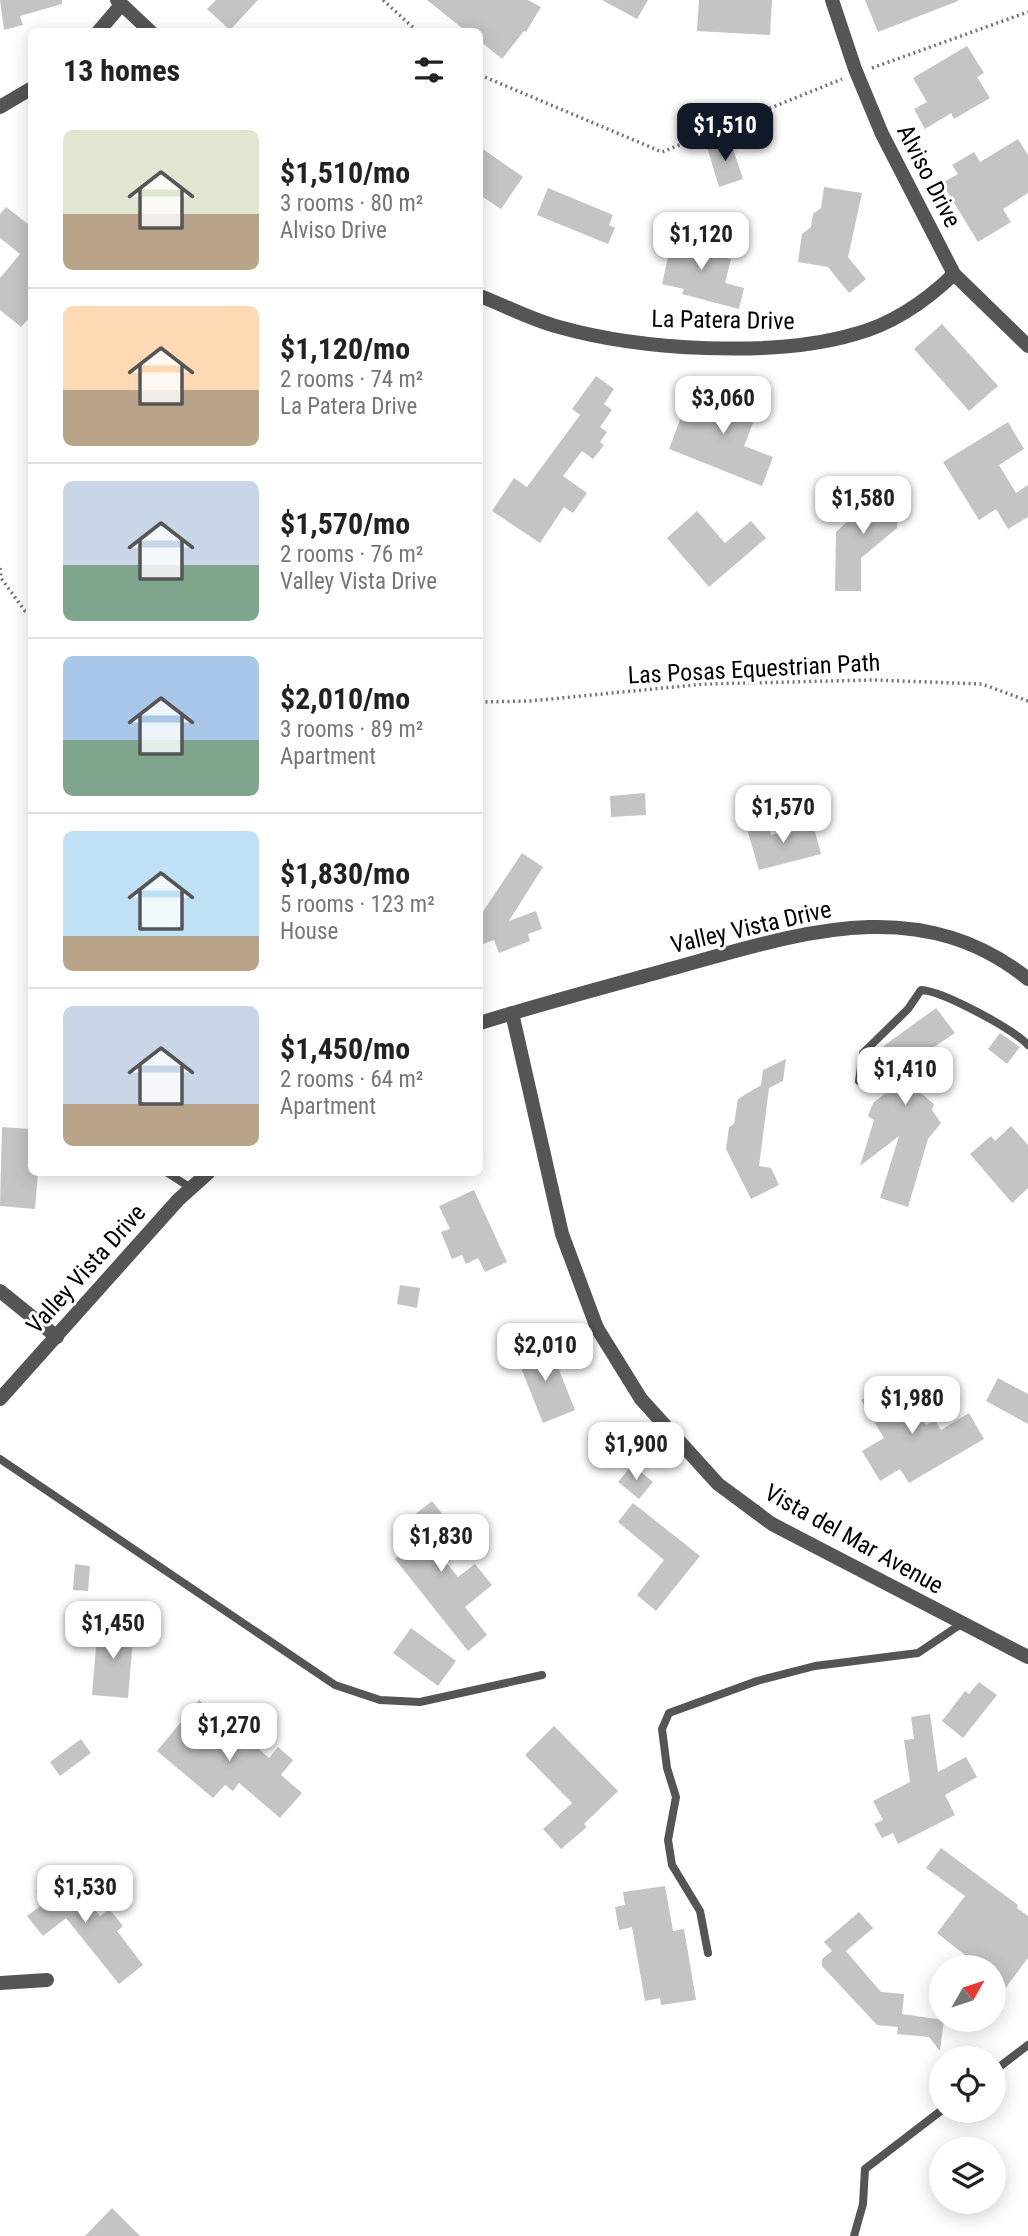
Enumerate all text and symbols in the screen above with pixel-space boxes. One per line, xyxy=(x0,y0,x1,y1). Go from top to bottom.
icon: filters xyxy=(410,51,448,89)
text: 13 homes xyxy=(63,53,180,88)
pin: $1,510 xyxy=(668,104,782,163)
text: $1,510 xyxy=(693,112,757,139)
street label: Alviso Drive xyxy=(891,120,967,232)
text: $1,510/mo xyxy=(280,155,410,190)
icon: home xyxy=(119,158,203,242)
text: 3 rooms · 80 m² xyxy=(280,190,423,217)
pin: $1,120 xyxy=(644,212,758,272)
text: Alviso Drive xyxy=(280,217,387,244)
text: $1,120 xyxy=(669,221,733,248)
street label: La Patera Drive xyxy=(651,305,795,335)
text: $1,120/mo xyxy=(280,331,410,366)
icon: home xyxy=(119,334,203,418)
text: 2 rooms · 74 m² xyxy=(280,366,423,393)
pin: $3,060 xyxy=(666,376,780,436)
text: $3,060 xyxy=(691,385,755,412)
text: La Patera Drive xyxy=(280,393,417,420)
pin: $1,580 xyxy=(806,476,920,536)
text: $1,580 xyxy=(831,485,895,512)
text: $1,570/mo xyxy=(280,506,410,541)
icon: home xyxy=(119,509,203,593)
text: 2 rooms · 76 m² xyxy=(280,541,423,568)
text: Valley Vista Drive xyxy=(280,568,437,595)
street label: Las Posas Equestrian Path xyxy=(627,648,881,690)
text: $2,010/mo xyxy=(280,681,410,716)
icon: home xyxy=(119,684,203,768)
text: 3 rooms · 89 m² xyxy=(280,716,423,743)
text: Apartment xyxy=(280,743,376,770)
pin: $1,570 xyxy=(726,786,840,845)
text: $1,570 xyxy=(751,794,815,821)
text: $1,830/mo xyxy=(280,856,410,891)
icon: home xyxy=(119,859,203,943)
text: 5 rooms · 123 m² xyxy=(280,891,435,918)
street label: Valley Vista Drive xyxy=(668,895,834,959)
text: House xyxy=(280,918,338,945)
text: $1,450/mo xyxy=(280,1031,410,1066)
icon: home xyxy=(119,1034,203,1118)
pin: $1,410 xyxy=(848,1048,962,1107)
text: $1,410 xyxy=(873,1056,937,1083)
text: 2 rooms · 64 m² xyxy=(280,1066,423,1093)
text: Apartment xyxy=(280,1093,376,1120)
street label: Valley Vista Drive xyxy=(21,1199,151,1339)
pin: $2,010 xyxy=(488,1324,602,1383)
text: $2,010 xyxy=(513,1332,577,1359)
pin: $1,980 xyxy=(855,1376,969,1436)
text: $1,980 xyxy=(880,1385,944,1412)
pin: $1,900 xyxy=(579,1422,693,1482)
text: $1,900 xyxy=(604,1431,668,1458)
street label: Vista del Mar Avenue xyxy=(760,1478,948,1600)
pin: $1,830 xyxy=(384,1514,498,1574)
text: $1,830 xyxy=(409,1523,473,1550)
pin: $1,450 xyxy=(56,1602,170,1661)
text: $1,450 xyxy=(81,1610,145,1637)
pin: $1,270 xyxy=(172,1704,286,1763)
text: $1,270 xyxy=(197,1712,261,1739)
pin: $1,530 xyxy=(28,1866,142,1925)
text: $1,530 xyxy=(53,1874,117,1901)
north arrow xyxy=(929,1955,1006,2032)
map controls xyxy=(929,1955,1006,2214)
button: locate xyxy=(929,2046,1006,2123)
button: layers xyxy=(929,2137,1006,2214)

